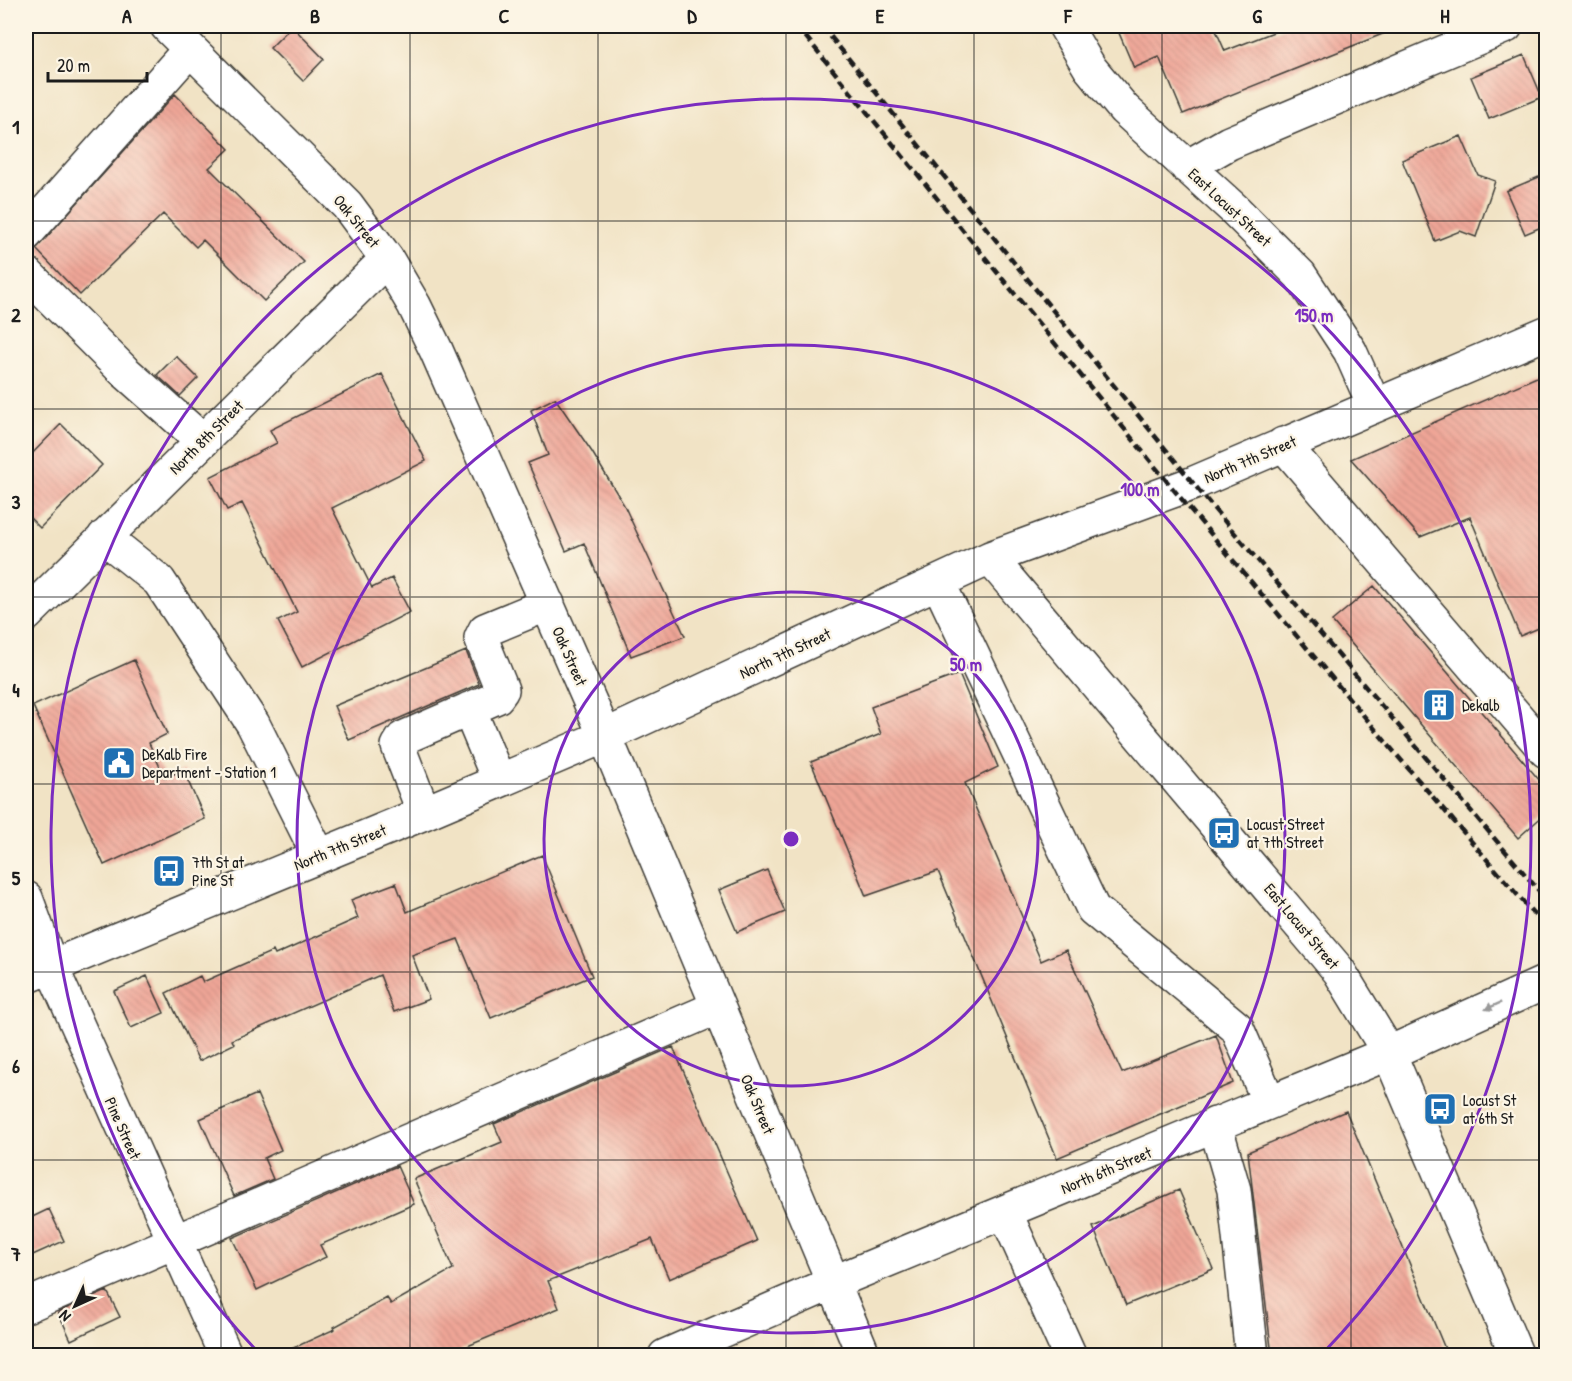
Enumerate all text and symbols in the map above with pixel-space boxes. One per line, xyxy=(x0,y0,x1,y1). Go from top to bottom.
text: A xyxy=(122,2,132,29)
text: B xyxy=(310,2,320,29)
text: C xyxy=(499,2,510,29)
text: D xyxy=(687,2,697,29)
text: E xyxy=(876,2,885,29)
text: F xyxy=(1063,2,1073,29)
text: G xyxy=(1252,2,1262,29)
text: H xyxy=(1440,2,1450,29)
scale bar xyxy=(48,45,147,83)
text: 20 m xyxy=(57,53,90,78)
text: 1 xyxy=(12,113,20,140)
street label: East Locust Street xyxy=(1184,163,1277,252)
street label: Oak Street xyxy=(329,190,386,253)
text: 2 xyxy=(11,301,21,328)
text: 150 m xyxy=(1295,303,1333,328)
street label: North 8th Street xyxy=(164,395,248,479)
street label: North 7th Street xyxy=(1201,430,1300,488)
text: 100 m xyxy=(1120,477,1160,502)
text: 3 xyxy=(12,488,21,515)
street label: North 7th Street xyxy=(736,622,835,684)
street label: Oak Street xyxy=(547,623,593,690)
text: 50 m xyxy=(950,652,982,677)
text: 4 xyxy=(12,676,20,703)
building icon: Dekalb xyxy=(1421,687,1457,723)
place label: Dekalb xyxy=(1462,694,1500,716)
place label: DeKalb Fire Department - Station 1 xyxy=(142,743,276,783)
public building icon: DeKalb Fire Department - Station 1 xyxy=(101,745,137,781)
place label: Locust Street at 7th Street xyxy=(1247,813,1325,853)
bus stop icon: Locust Street at 7th Street xyxy=(1206,815,1242,851)
street label: North 7th Street xyxy=(290,818,390,876)
centre of rings xyxy=(781,829,801,849)
place label: 7th St at Pine St xyxy=(192,851,245,891)
bus stop icon: 7th St at Pine St xyxy=(151,853,187,889)
text: 5 xyxy=(12,864,21,891)
street label: East Locust Street xyxy=(1259,878,1345,974)
one-way arrow xyxy=(1485,1002,1502,1011)
text: 6 xyxy=(12,1052,20,1079)
street label: Oak Street xyxy=(736,1071,781,1138)
place label: Locust St at 6th St xyxy=(1463,1089,1517,1129)
bus stop icon: Locust St at 6th St xyxy=(1422,1091,1458,1127)
street label: Pine Street xyxy=(100,1093,147,1163)
street label: North 6th Street xyxy=(1057,1141,1155,1199)
text: 7 xyxy=(10,1240,21,1267)
north arrow xyxy=(45,1276,105,1336)
text: N xyxy=(53,1305,75,1327)

